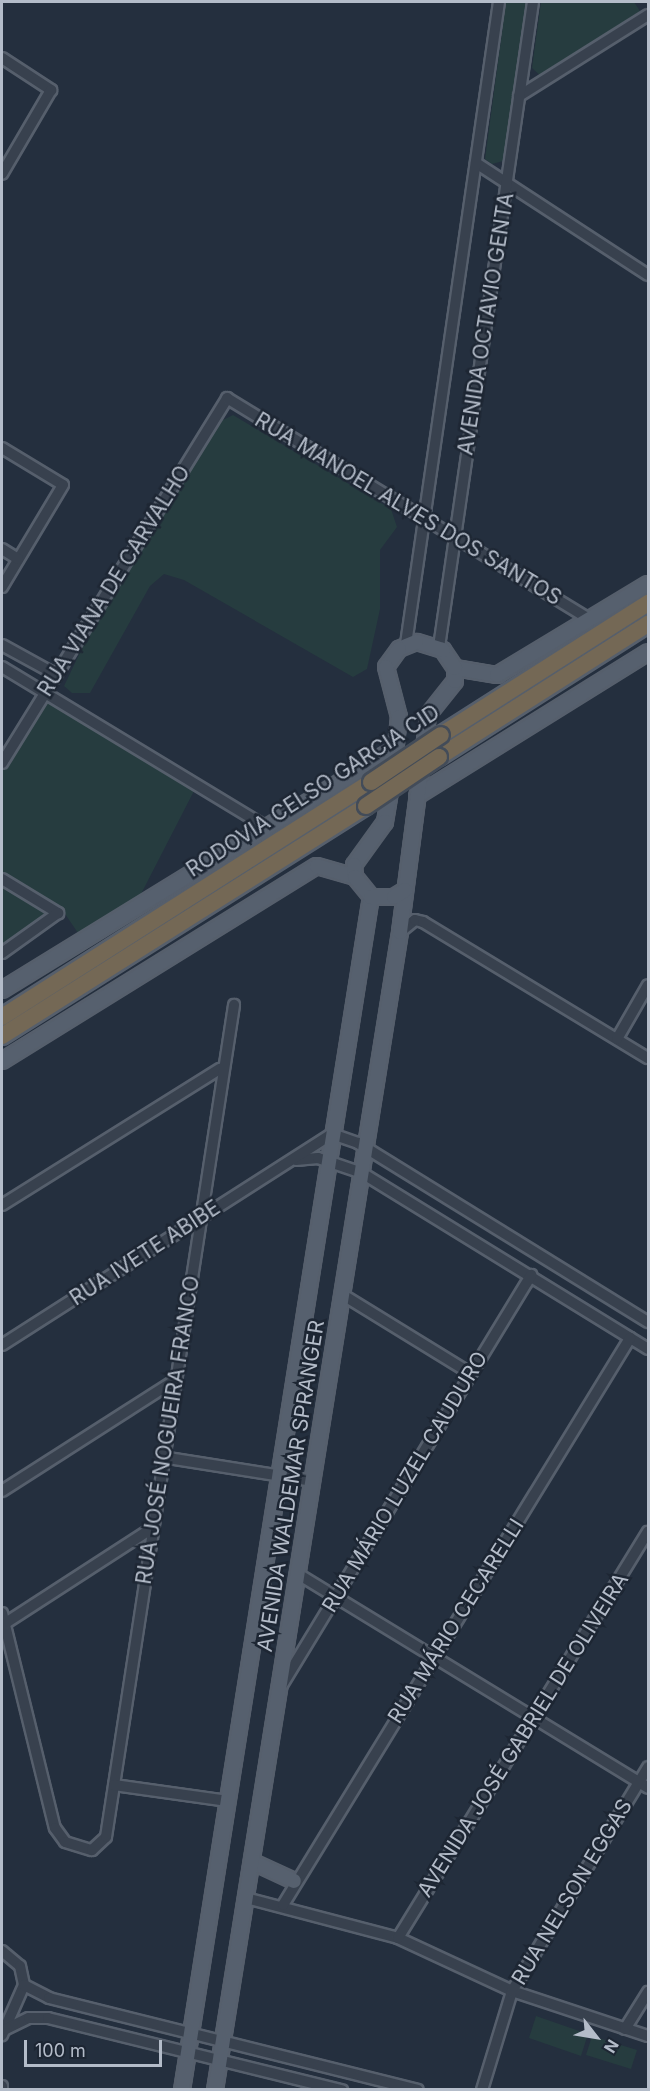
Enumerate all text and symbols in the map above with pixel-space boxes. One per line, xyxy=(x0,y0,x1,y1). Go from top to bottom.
street label: AVENIDA OCTAVIO GENTA xyxy=(453,191,519,457)
street label: RUA MANOEL ALVES DOS SANTOS xyxy=(250,407,566,611)
street label: RUA VIANA DE CARVALHO xyxy=(32,461,196,701)
street label: RODOVIA CELSO GARCIA CID xyxy=(182,700,444,882)
street label: RUA IVETE ABIBE xyxy=(65,1195,225,1311)
street label: RUA JOSÉ NOGUEIRA FRANCO xyxy=(131,1274,205,1586)
street label: AVENIDA WALDEMAR SPRANGER xyxy=(252,1318,330,1654)
street label: RUA MÁRIO LUZEL CAUDURO xyxy=(317,1347,493,1617)
street label: RUA MÁRIO CECARELLI xyxy=(383,1514,529,1728)
street label: AVENIDA JOSÉ GABRIEL DE OLIVEIRA xyxy=(412,1568,634,1902)
street label: RUA NELSON EGGAS xyxy=(507,1795,637,1989)
north arrow xyxy=(566,2007,626,2067)
scale bar xyxy=(27,2028,165,2066)
text: N xyxy=(600,2036,623,2057)
text: 100 m xyxy=(35,2040,86,2061)

